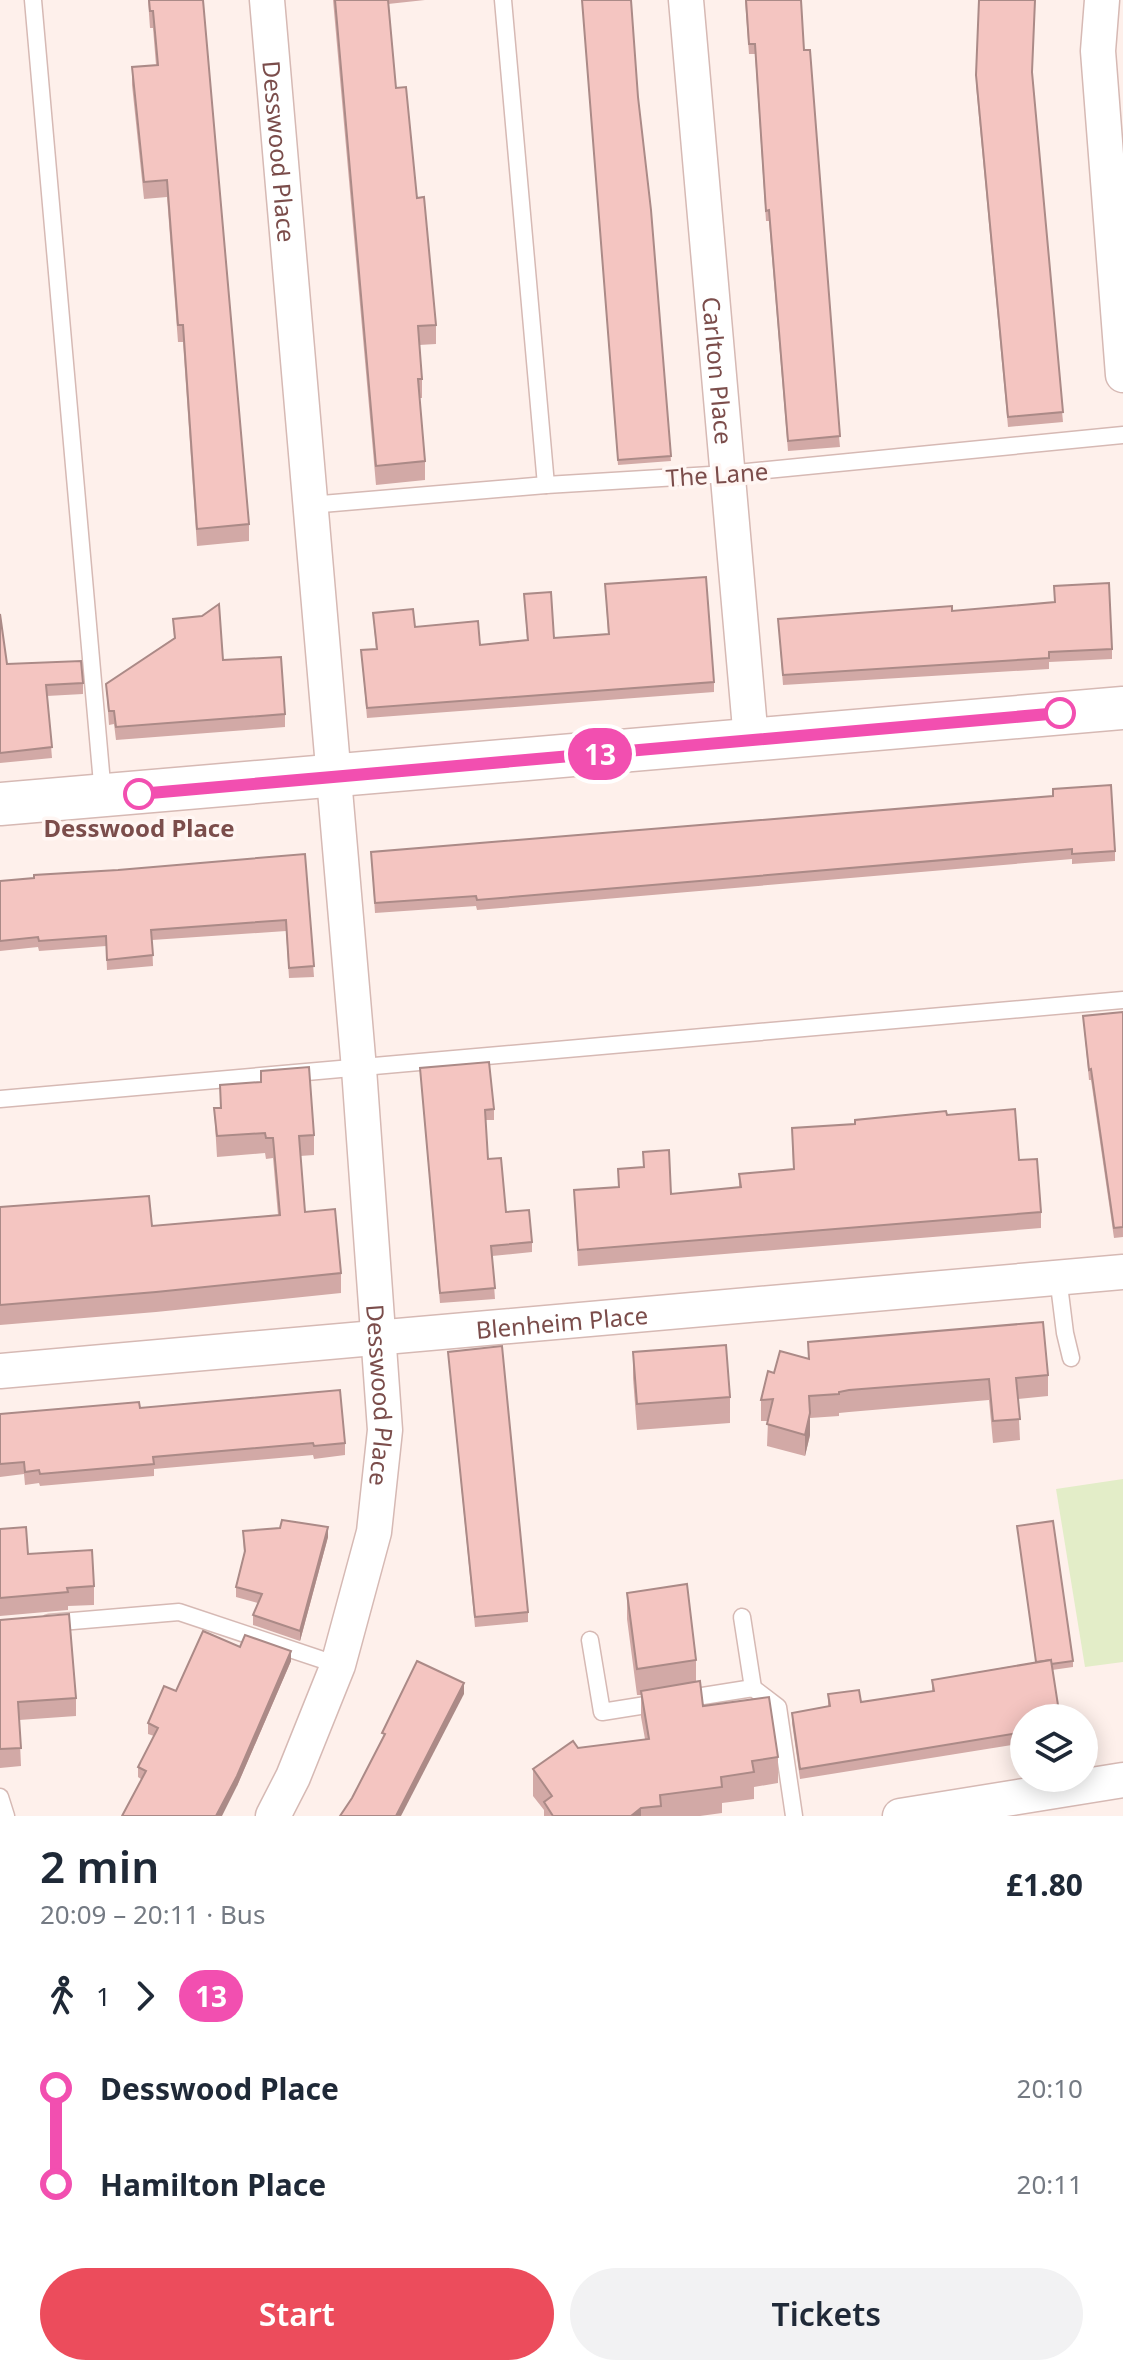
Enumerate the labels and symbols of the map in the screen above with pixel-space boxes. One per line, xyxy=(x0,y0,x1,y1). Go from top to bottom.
street label: Desswood Place xyxy=(256,59,304,244)
street label: Carlton Place xyxy=(696,295,741,446)
street label: The Lane xyxy=(665,454,769,494)
unlabelled marker xyxy=(1045,698,1075,728)
line badge: 13 xyxy=(564,728,636,780)
marker: Desswood Place xyxy=(124,779,154,809)
place label: Desswood Place xyxy=(43,811,235,844)
street label: Blenheim Place xyxy=(474,1297,649,1345)
street label: Desswood Place xyxy=(359,1303,402,1488)

